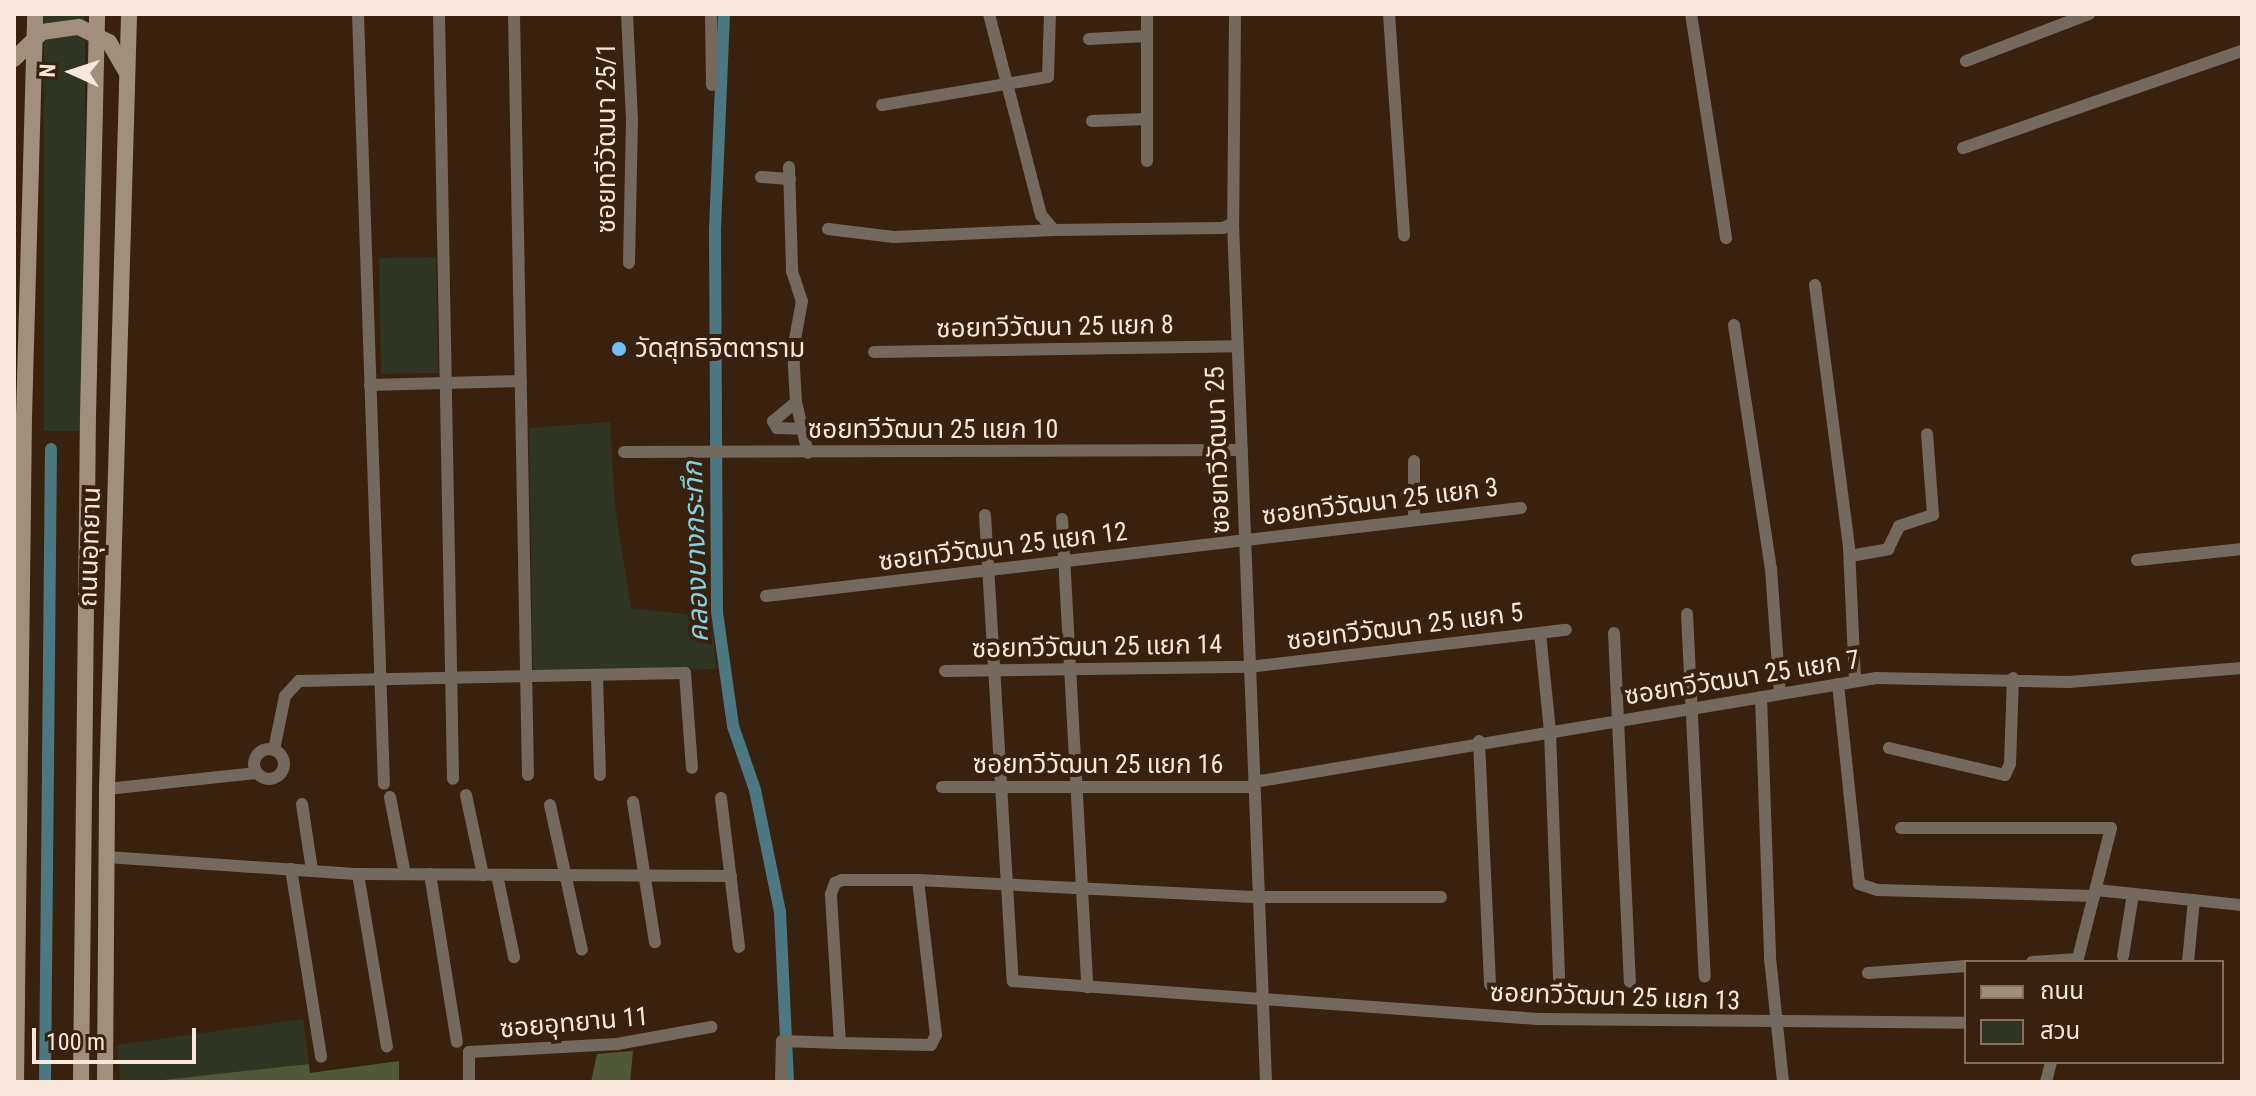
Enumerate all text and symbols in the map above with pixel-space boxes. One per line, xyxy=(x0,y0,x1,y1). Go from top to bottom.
north arrow xyxy=(32,32,112,112)
street label: ซอยทวีวัฒนา 25/1 xyxy=(591,43,623,233)
text: N xyxy=(35,63,60,78)
street label: ซอยทวีวัฒนา 25 แยก 8 xyxy=(936,309,1174,345)
place label: วัดสุทธิจิตตาราม xyxy=(635,333,805,365)
marker: วัดสุทธิจิตตาราม xyxy=(610,340,628,358)
street label: ซอยทวีวัฒนา 25 xyxy=(1199,366,1237,534)
street label: ซอยทวีวัฒนา 25 แยก 10 xyxy=(808,414,1058,446)
water label: คลองบางกระทึก xyxy=(676,461,716,643)
street label: ซอยทวีวัฒนา 25 แยก 3 xyxy=(1260,472,1500,532)
street label: ถนนอุทยาน xyxy=(72,486,108,608)
street label: ซอยทวีวัฒนา 25 แยก 12 xyxy=(877,516,1129,578)
street label: ซอยทวีวัฒนา 25 แยก 5 xyxy=(1285,597,1525,657)
street label: ซอยทวีวัฒนา 25 แยก 14 xyxy=(972,629,1222,665)
street label: ซอยทวีวัฒนา 25 แยก 7 xyxy=(1622,644,1862,712)
street label: ซอยทวีวัฒนา 25 แยก 16 xyxy=(973,749,1223,781)
legend xyxy=(1964,960,2224,1064)
street label: ซอยทวีวัฒนา 25 แยก 13 xyxy=(1489,977,1741,1017)
text: ถนน xyxy=(2040,977,2084,1005)
street label: ซอยอุทยาน 11 xyxy=(498,1001,650,1045)
scale bar xyxy=(36,1012,200,1062)
text: สวน xyxy=(2040,1017,2080,1045)
text: 100 m xyxy=(46,1028,105,1056)

